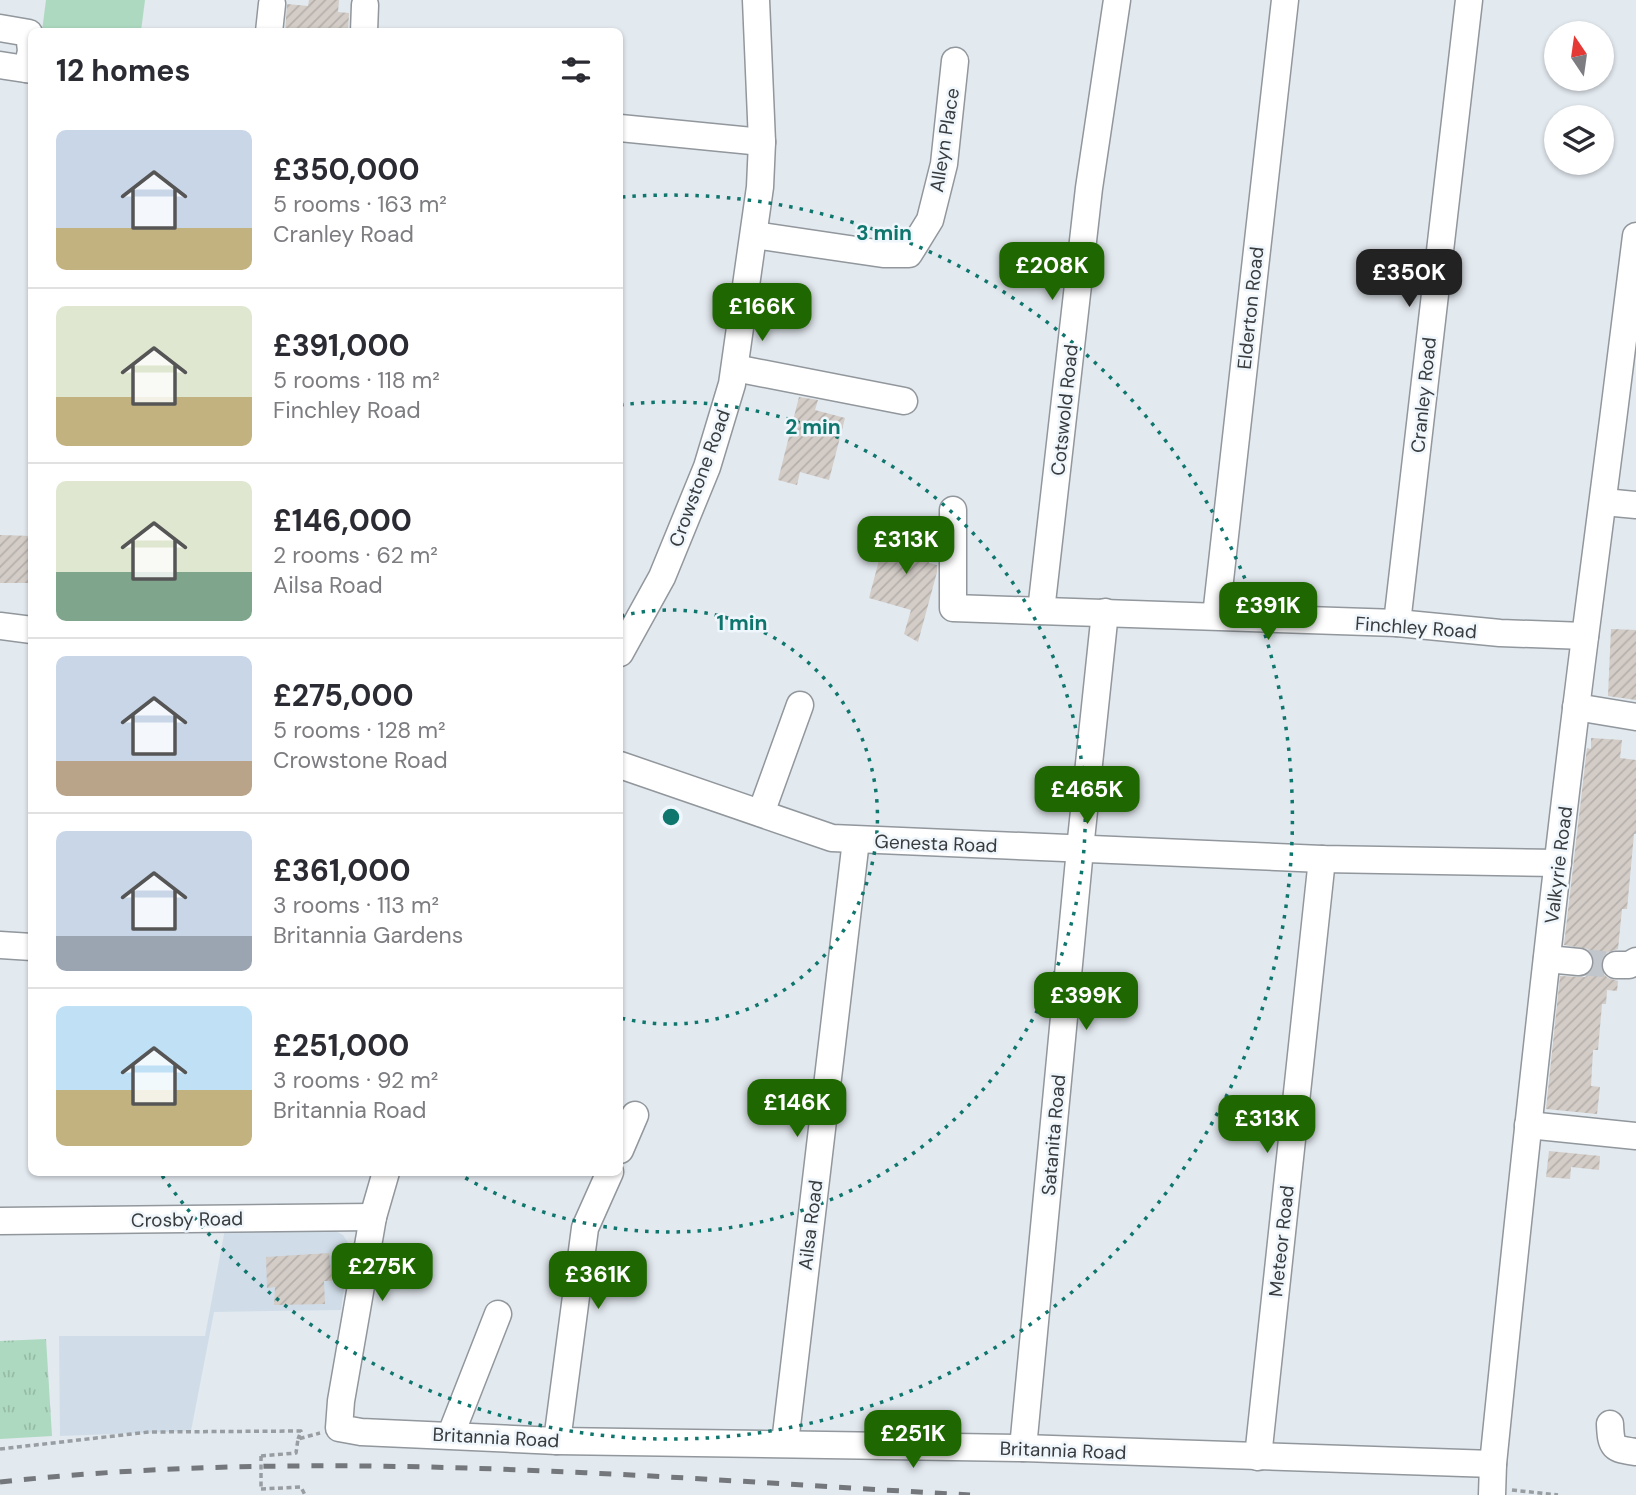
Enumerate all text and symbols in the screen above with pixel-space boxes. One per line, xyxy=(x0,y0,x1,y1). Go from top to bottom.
north arrow xyxy=(1544,21,1614,91)
map controls xyxy=(1544,21,1614,175)
text: 12 homes xyxy=(56,51,190,90)
icon: filters xyxy=(557,51,595,89)
street label: Alleyn Place xyxy=(924,86,965,194)
button: layers xyxy=(1544,105,1614,175)
text: £350,000 xyxy=(273,150,420,189)
icon: home xyxy=(112,158,196,242)
text: 5 rooms · 163 m² xyxy=(273,189,447,219)
text: Cranley Road xyxy=(273,219,414,249)
text: 3 min xyxy=(856,219,912,247)
pin: £208K xyxy=(1003,243,1101,302)
street label: Elderton Road xyxy=(1232,245,1269,371)
text: £208K xyxy=(1015,250,1089,280)
pin: £350K xyxy=(1360,250,1458,309)
text: £350K xyxy=(1372,257,1446,287)
pin: £166K xyxy=(713,284,811,343)
text: £166K xyxy=(729,291,795,321)
text: £391,000 xyxy=(273,326,410,365)
icon: home xyxy=(112,334,196,418)
street label: Cranley Road xyxy=(1405,336,1442,454)
street label: Cotswold Road xyxy=(1045,343,1084,477)
text: 5 rooms · 118 m² xyxy=(273,365,440,395)
text: Finchley Road xyxy=(273,395,421,425)
street label: Crowstone Road xyxy=(663,406,736,550)
text: 2 min xyxy=(785,413,841,441)
text: £146,000 xyxy=(273,501,412,540)
icon: home xyxy=(112,509,196,593)
pin: £313K xyxy=(857,516,955,576)
text: £313K xyxy=(873,524,939,554)
text: 2 rooms · 62 m² xyxy=(273,540,438,570)
text: Ailsa Road xyxy=(273,570,383,600)
pin: £391K xyxy=(1219,582,1317,642)
text: £391K xyxy=(1235,590,1301,620)
text: 1 min xyxy=(716,609,768,637)
street label: Finchley Road xyxy=(1354,611,1478,644)
text: £275,000 xyxy=(273,676,414,715)
icon: home xyxy=(112,684,196,768)
text: 5 rooms · 128 m² xyxy=(273,715,446,745)
text: Crowstone Road xyxy=(273,745,448,775)
pin: £465K xyxy=(1038,766,1136,826)
text: £465K xyxy=(1051,774,1123,804)
centre of rings xyxy=(659,805,683,829)
street label: Valkyrie Road xyxy=(1539,805,1578,925)
street label: Genesta Road xyxy=(874,829,998,858)
text: £361,000 xyxy=(273,851,411,890)
icon: home xyxy=(112,859,196,943)
text: 3 rooms · 113 m² xyxy=(273,890,439,920)
text: Britannia Gardens xyxy=(273,920,463,950)
pin: £399K xyxy=(1037,972,1135,1032)
text: £399K xyxy=(1050,980,1122,1010)
text: £251,000 xyxy=(273,1026,409,1065)
icon: home xyxy=(112,1034,196,1118)
text: 3 rooms · 92 m² xyxy=(273,1065,438,1095)
street label: Satanita Road xyxy=(1036,1073,1071,1197)
pin: £146K xyxy=(748,1080,846,1139)
text: £146K xyxy=(763,1087,831,1117)
text: Britannia Road xyxy=(273,1095,427,1125)
pin: £313K xyxy=(1218,1096,1316,1155)
text: £313K xyxy=(1234,1103,1300,1133)
street label: Ailsa Road xyxy=(793,1179,828,1272)
street label: Meteor Road xyxy=(1263,1184,1300,1298)
street label: Crosby Road xyxy=(131,1206,243,1233)
pin: £275K xyxy=(333,1244,431,1303)
text: £275K xyxy=(348,1251,416,1281)
pin: £361K xyxy=(549,1252,647,1311)
text: £361K xyxy=(565,1259,631,1289)
pin: £251K xyxy=(864,1410,962,1470)
text: £251K xyxy=(880,1418,946,1448)
street label: Britannia Road xyxy=(432,1422,560,1453)
street label: Britannia Road xyxy=(999,1436,1127,1465)

